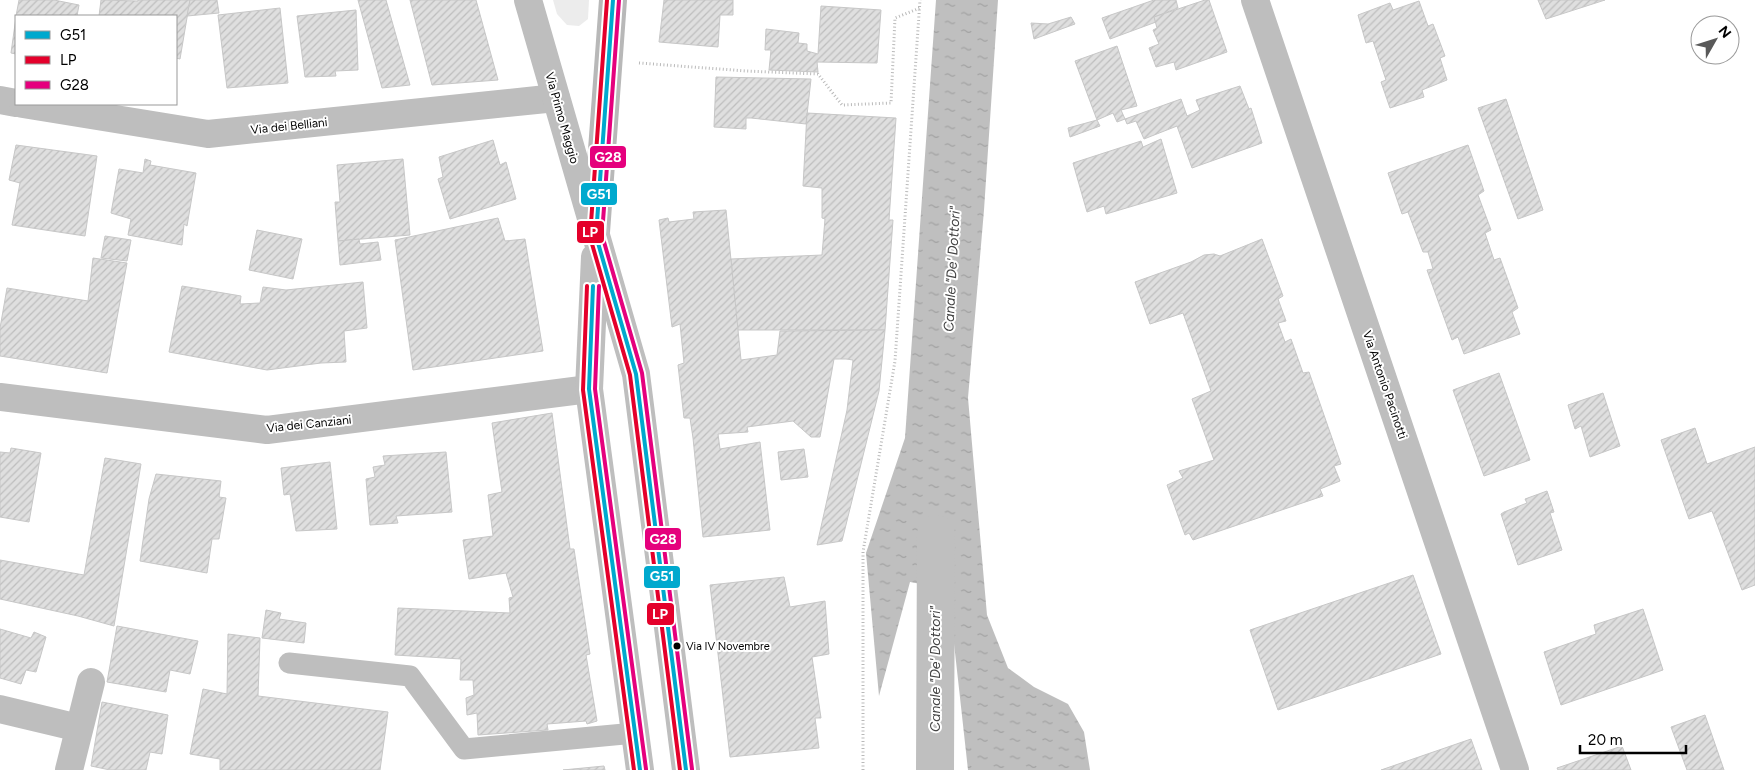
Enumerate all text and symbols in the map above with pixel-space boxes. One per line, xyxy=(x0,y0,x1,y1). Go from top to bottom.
legend xyxy=(15,15,178,105)
north arrow xyxy=(1690,15,1740,65)
text: N xyxy=(1715,23,1735,42)
text: G51 xyxy=(60,26,86,44)
text: LP xyxy=(60,51,77,69)
street label: Via Primo Maggio xyxy=(542,71,582,165)
text: G28 xyxy=(60,76,89,94)
street label: Via dei Belliani xyxy=(250,115,328,137)
line badge: G28 xyxy=(589,145,627,169)
text: G28 xyxy=(594,149,622,166)
line badge: G51 xyxy=(580,182,618,206)
text: G51 xyxy=(587,186,611,203)
water label: Canale "De' Dottori" xyxy=(940,205,964,332)
line badge: LP xyxy=(576,220,605,244)
text: LP xyxy=(582,224,599,241)
street label: Via Antonio Pacinotti xyxy=(1360,329,1410,441)
street label: Via dei Canziani xyxy=(266,413,352,435)
line badge: G28 xyxy=(644,527,682,551)
text: G28 xyxy=(649,531,677,548)
line badge: G51 xyxy=(643,565,681,589)
text: G51 xyxy=(650,568,674,585)
line badge: LP xyxy=(646,602,675,626)
text: LP xyxy=(652,606,669,623)
water label: Canale "De' Dottori" xyxy=(927,606,944,732)
place label: Via IV Novembre xyxy=(686,640,770,653)
marker: Via IV Novembre xyxy=(672,641,682,651)
scale bar xyxy=(1580,722,1686,754)
text: 20 m xyxy=(1588,731,1622,749)

